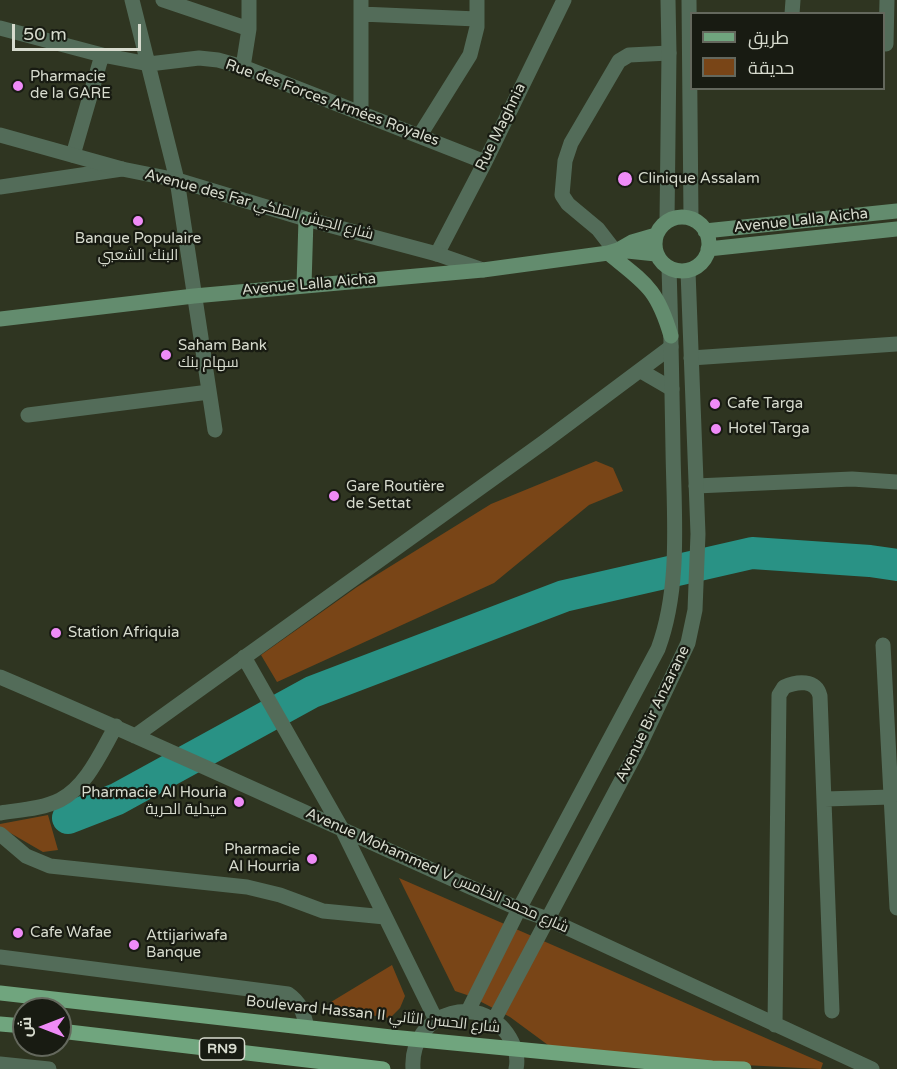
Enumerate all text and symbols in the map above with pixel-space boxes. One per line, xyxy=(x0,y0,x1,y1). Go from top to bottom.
scale bar xyxy=(15,12,144,50)
legend xyxy=(690,12,885,90)
text: 50 m xyxy=(23,23,67,45)
text: طريق xyxy=(748,27,789,49)
street label: Rue des Forces Armées Royales xyxy=(223,56,441,150)
text: حديقة xyxy=(748,57,794,79)
place label: Pharmacie de la GARE xyxy=(30,68,111,103)
marker: Pharmacie de la GARE xyxy=(11,79,25,93)
street label: Rue Maghnia xyxy=(472,80,530,174)
street label: Avenue des Far شارع الجيش الملكي xyxy=(143,166,375,244)
marker: Clinique Assalam xyxy=(616,170,634,188)
place label: Clinique Assalam xyxy=(638,170,760,188)
street label: Avenue Lalla Aicha xyxy=(733,205,869,237)
marker: Banque Populaire البنك الشعبي xyxy=(131,214,145,228)
place label: Banque Populaire البنك الشعبي xyxy=(75,230,201,265)
street label: Avenue Lalla Aicha xyxy=(241,270,377,300)
place label: Saham Bank سهام بنك xyxy=(178,337,267,372)
marker: Saham Bank سهام بنك xyxy=(159,348,173,362)
place label: Cafe Targa xyxy=(727,395,803,413)
marker: Cafe Targa xyxy=(708,397,722,411)
place label: Hotel Targa xyxy=(728,420,810,438)
marker: Hotel Targa xyxy=(709,422,723,436)
place label: Gare Routière de Settat xyxy=(346,478,445,513)
marker: Gare Routière de Settat xyxy=(327,489,341,503)
place label: Station Afriquia xyxy=(68,624,179,642)
marker: Station Afriquia xyxy=(49,626,63,640)
street label: Avenue Bir Anzarane xyxy=(612,643,694,785)
place label: Pharmacie Al Houria صيدلية الحرية xyxy=(81,784,227,819)
marker: Pharmacie Al Houria صيدلية الحرية xyxy=(232,795,246,809)
street label: Avenue Mohammed V شارع محمد الخامس xyxy=(303,805,571,937)
place label: Pharmacie Al Hourria xyxy=(224,841,300,876)
marker: Pharmacie Al Hourria xyxy=(305,852,319,866)
place label: Cafe Wafae xyxy=(30,924,112,942)
marker: Cafe Wafae xyxy=(11,926,25,940)
place label: Attijariwafa Banque xyxy=(146,927,228,962)
marker: Attijariwafa Banque xyxy=(127,938,141,952)
street label: Boulevard Hassan II شارع الحسن الثاني xyxy=(245,993,501,1037)
north arrow xyxy=(12,997,72,1057)
text: ش xyxy=(16,1017,36,1037)
road number: RN9 xyxy=(200,1038,244,1060)

